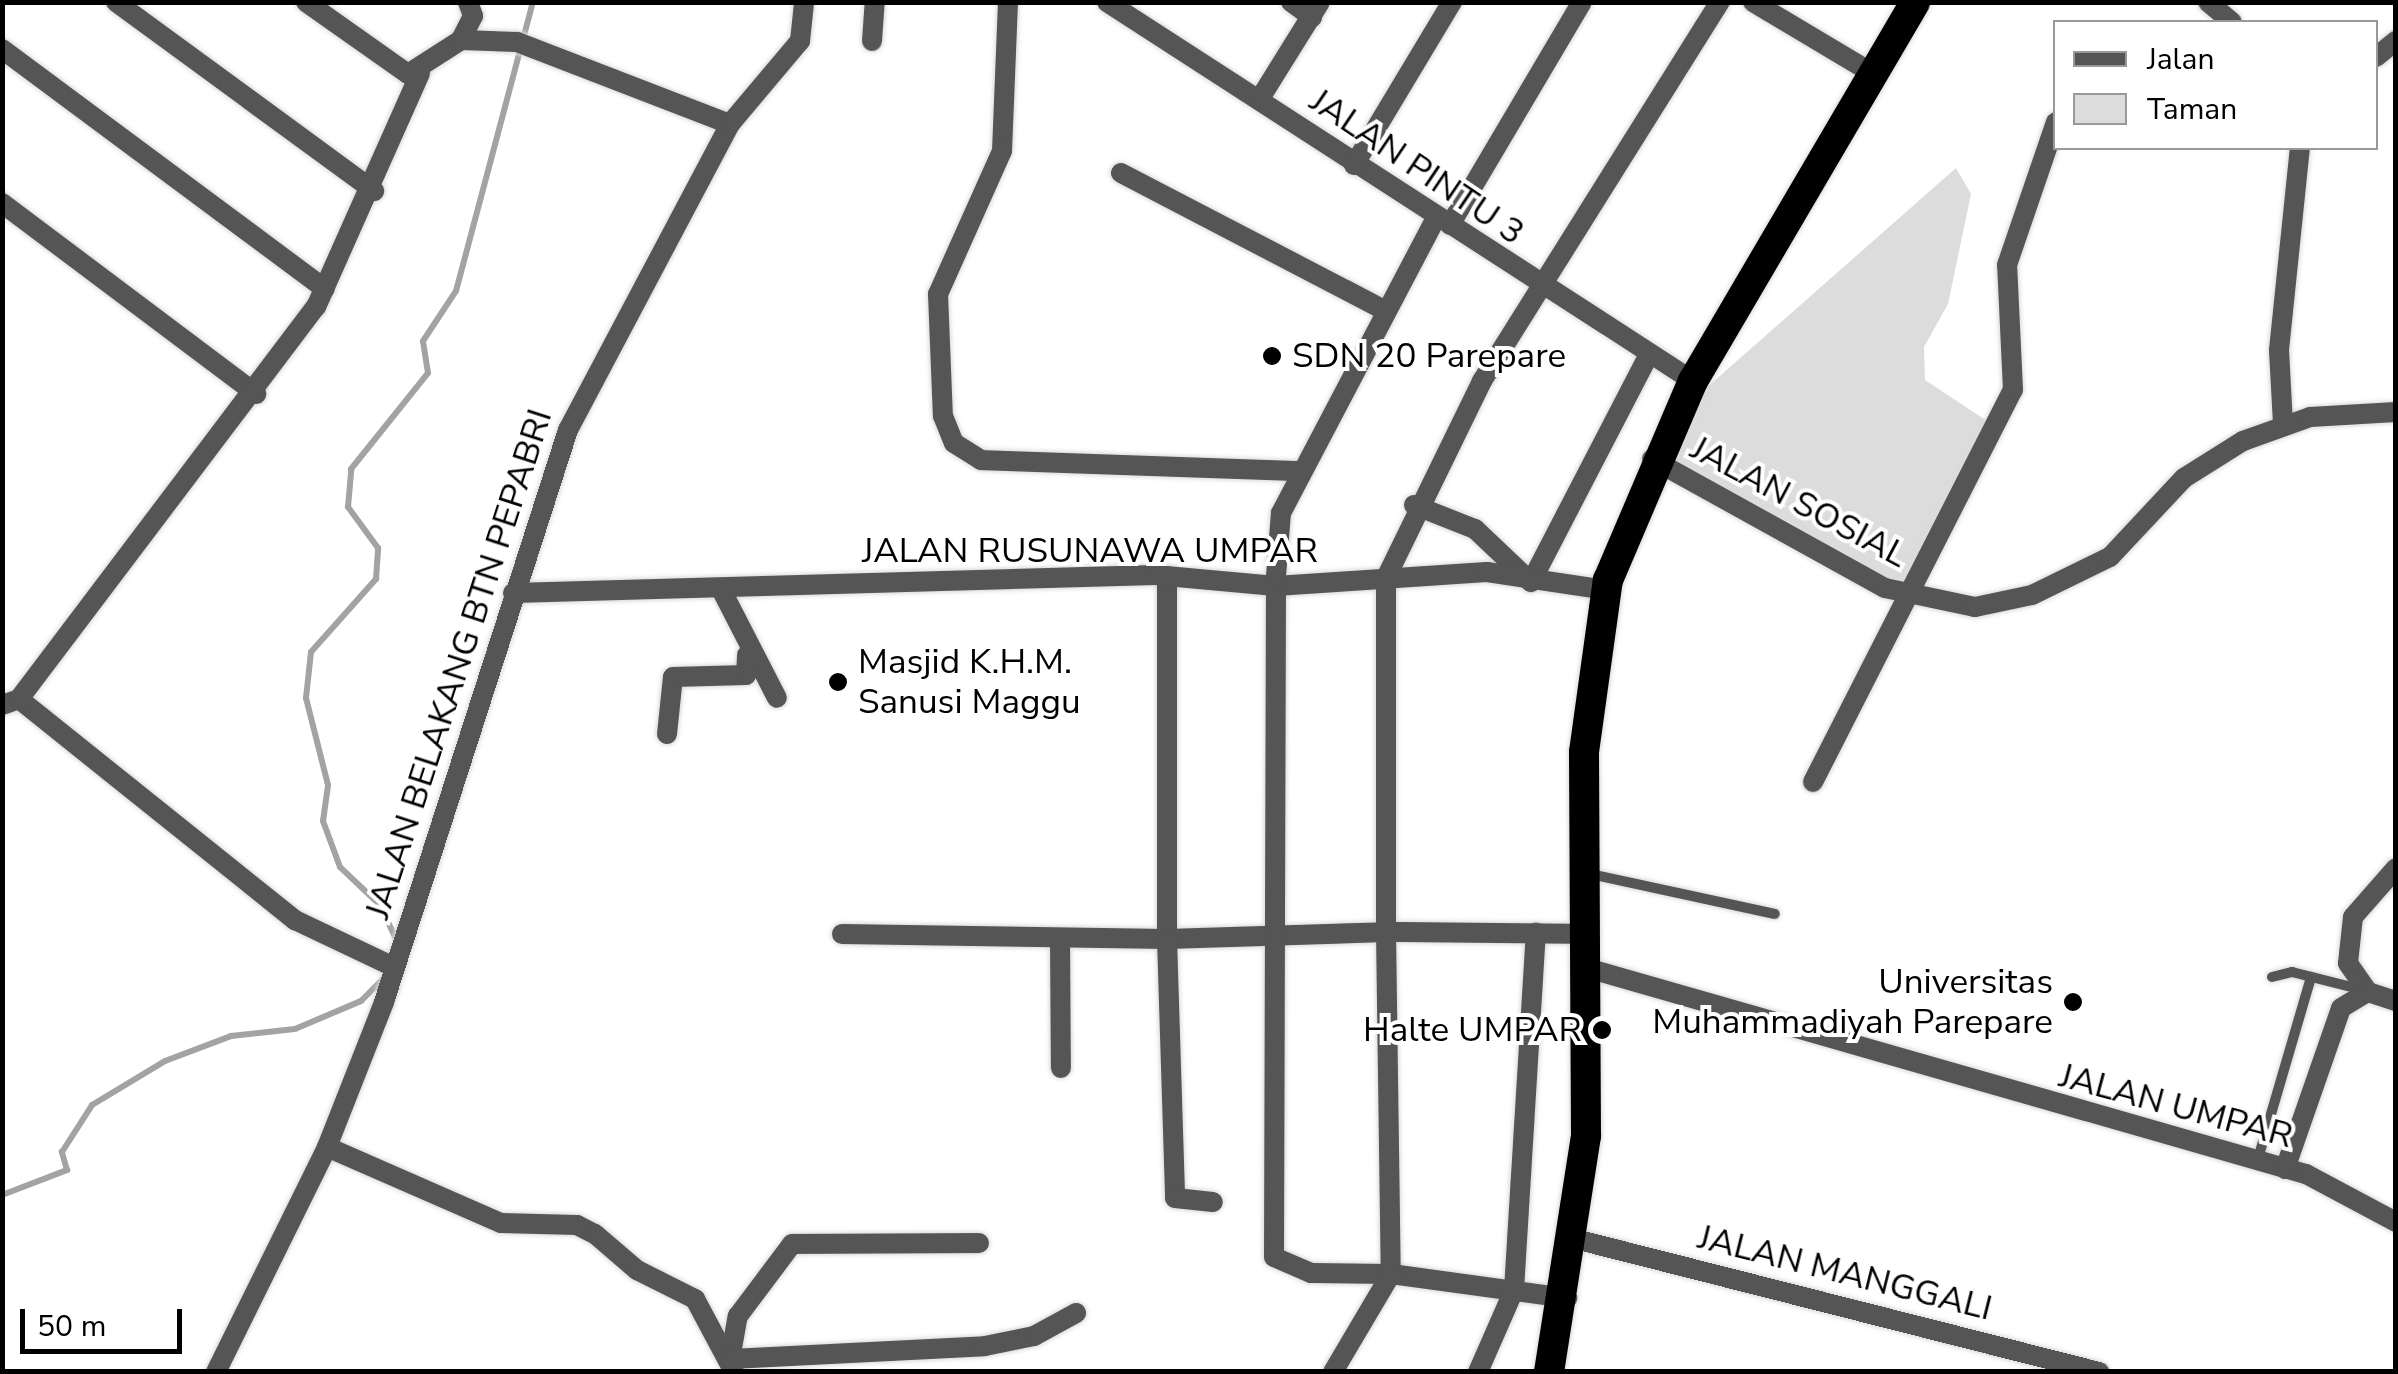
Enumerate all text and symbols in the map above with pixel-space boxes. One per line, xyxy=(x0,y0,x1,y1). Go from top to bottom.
legend xyxy=(2053,20,2378,150)
text: Jalan xyxy=(2147,39,2214,80)
street label: JALAN PINTU 3 xyxy=(1302,80,1532,254)
text: Taman xyxy=(2147,89,2237,130)
place label: SDN 20 Parepare xyxy=(1292,335,1566,377)
marker: SDN 20 Parepare xyxy=(1261,345,1283,367)
street label: JALAN BELAKANG BTN PEPABRI xyxy=(357,404,561,924)
street label: JALAN SOSIAL xyxy=(1684,427,1914,577)
street label: JALAN RUSUNAWA UMPAR xyxy=(862,530,1318,572)
place label: Masjid K.H.M. Sanusi Maggu xyxy=(858,641,1081,723)
marker: Masjid K.H.M. Sanusi Maggu xyxy=(827,671,849,693)
place label: Universitas Muhammadiyah Parepare xyxy=(1652,961,2053,1043)
marker: Universitas Muhammadiyah Parepare xyxy=(2062,991,2084,1013)
place label: Halte UMPAR xyxy=(1363,1009,1582,1051)
marker: Halte UMPAR xyxy=(1591,1019,1613,1041)
street label: JALAN UMPAR xyxy=(2055,1055,2297,1157)
street label: JALAN MANGGALI xyxy=(1694,1216,1996,1330)
scale bar xyxy=(25,1289,188,1351)
text: 50 m xyxy=(37,1306,106,1347)

